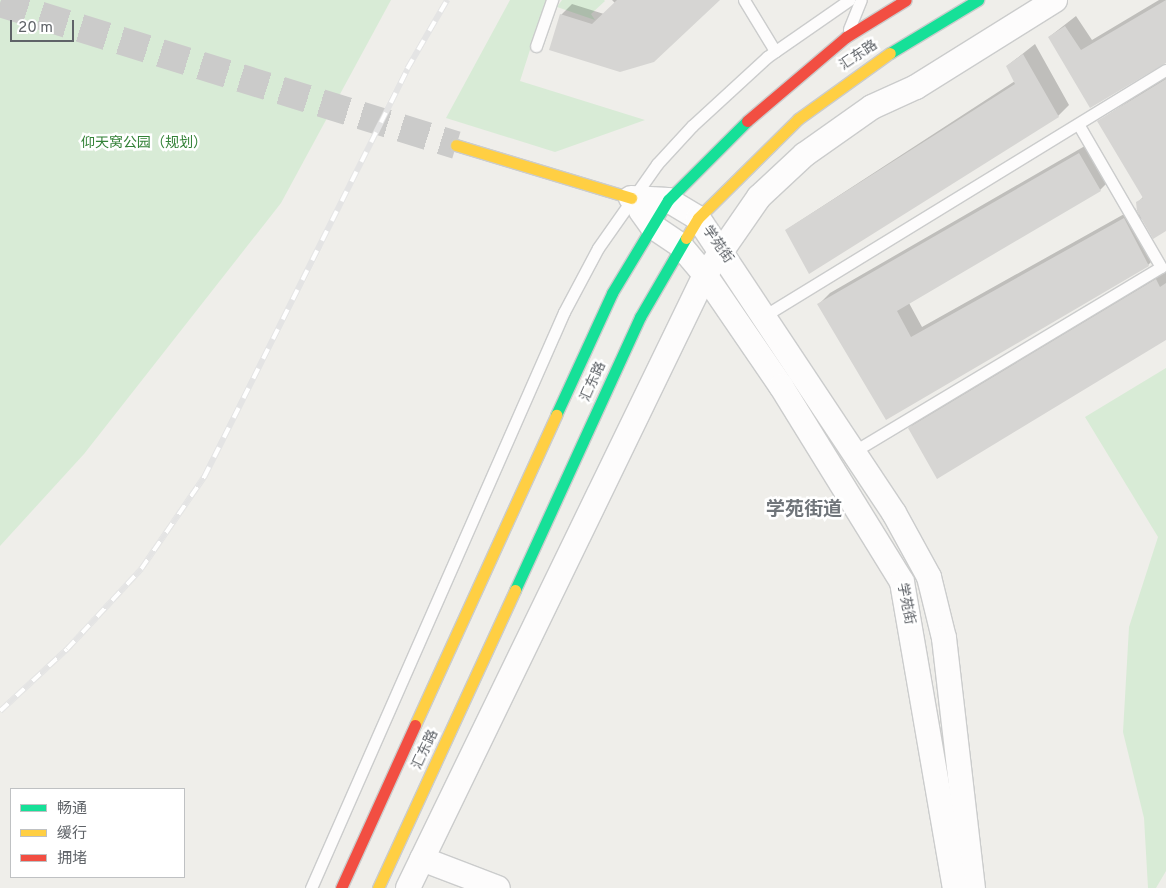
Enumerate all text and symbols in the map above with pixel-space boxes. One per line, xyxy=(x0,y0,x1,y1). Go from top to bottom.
scale bar xyxy=(12,10,76,42)
text: 20 m xyxy=(18,19,53,38)
street label: 汇东路 xyxy=(837,37,881,75)
park label: 仰天窝公园（规划） xyxy=(81,136,207,152)
street label: 学苑街 xyxy=(698,223,736,267)
street label: 汇东路 xyxy=(578,359,610,405)
district label: 学苑街道 xyxy=(766,500,842,522)
street label: 学苑街 xyxy=(893,582,917,626)
street label: 汇东路 xyxy=(410,727,442,773)
legend xyxy=(10,788,185,878)
text: 畅通 xyxy=(57,800,87,819)
text: 缓行 xyxy=(57,825,87,844)
text: 拥堵 xyxy=(57,850,87,869)

